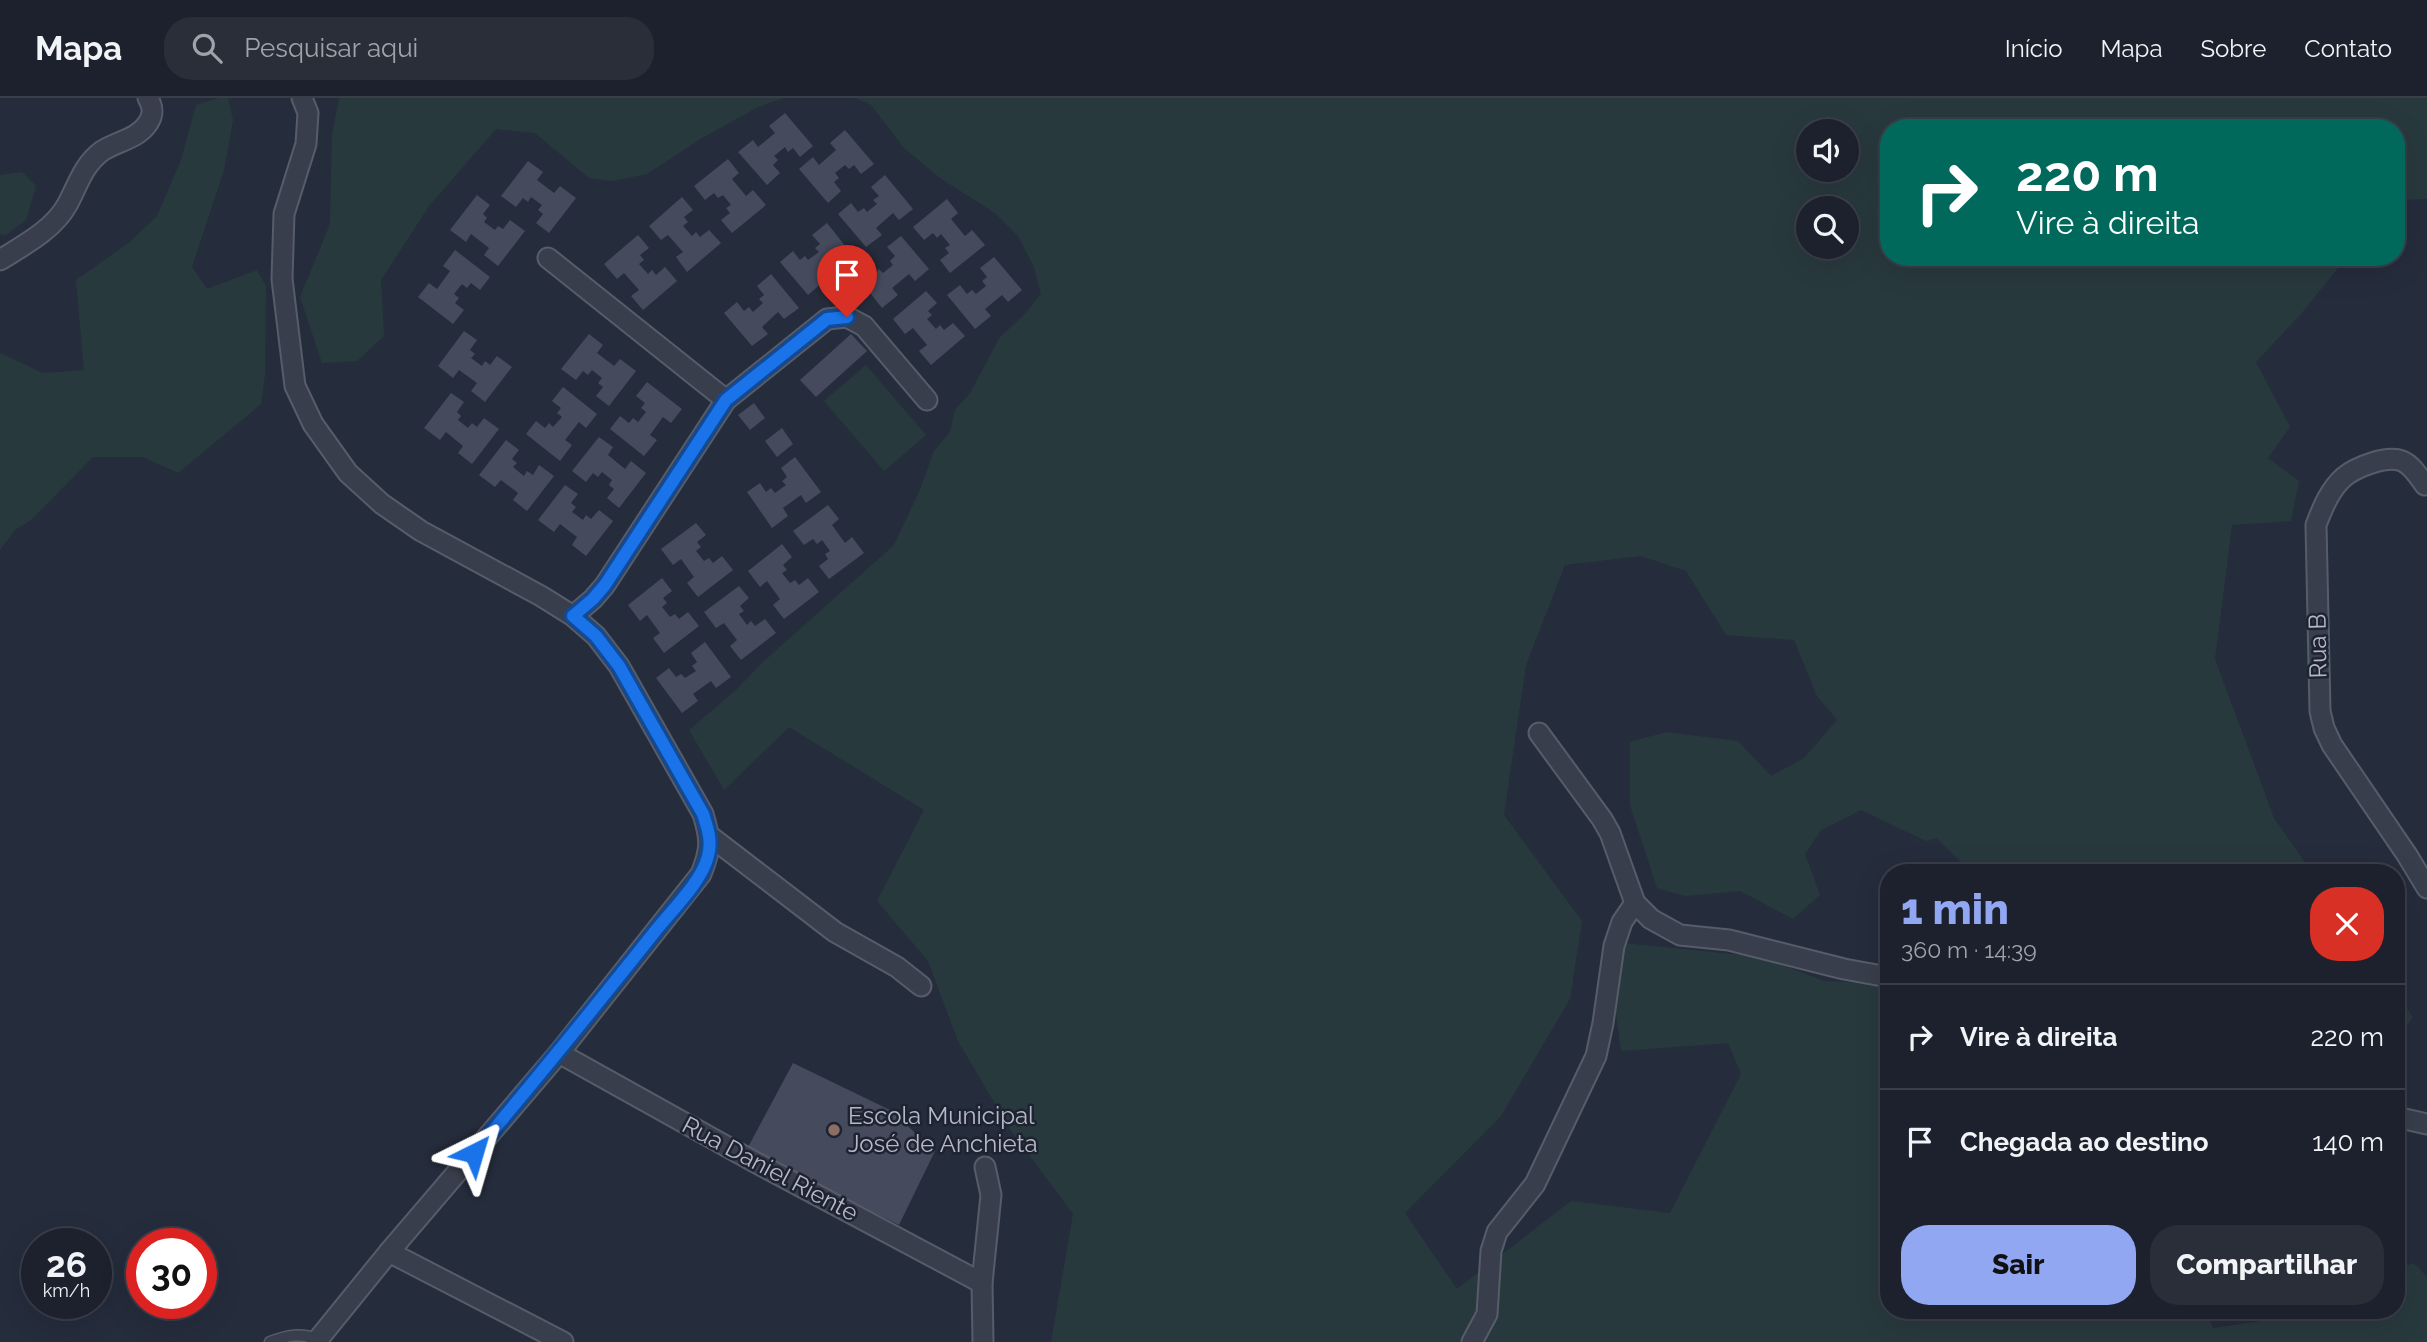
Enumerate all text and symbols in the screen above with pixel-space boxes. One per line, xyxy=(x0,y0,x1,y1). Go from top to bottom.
search box xyxy=(164,17,654,80)
text: Mapa xyxy=(35,29,122,68)
icon: search xyxy=(188,29,226,67)
text: Pesquisar aqui xyxy=(244,33,418,63)
text: Início xyxy=(2005,34,2063,63)
text: Mapa xyxy=(2101,34,2162,63)
text: Sobre xyxy=(2200,34,2266,63)
text: Contato xyxy=(2304,34,2392,63)
map controls xyxy=(1796,119,1859,259)
button: sound xyxy=(1796,119,1859,182)
text: 220 m xyxy=(2016,145,2159,202)
icon: right xyxy=(1901,147,1992,238)
button: search xyxy=(1796,196,1859,259)
text: Vire à direita xyxy=(2016,204,2199,241)
pin xyxy=(817,245,877,317)
icon: arrive xyxy=(828,256,866,294)
street label: Rua B xyxy=(2302,613,2333,679)
text: 1 min xyxy=(1901,885,2009,934)
button: close xyxy=(2310,887,2384,961)
text: 360 m · 14:39 xyxy=(1901,936,2037,963)
icon: right xyxy=(1901,1018,1939,1056)
text: Vire à direita xyxy=(1960,1022,2117,1052)
text: 220 m xyxy=(2310,1022,2384,1052)
place label: Escola Municipal José de Anchieta xyxy=(848,1101,1038,1158)
street label: Rua Daniel Riente xyxy=(677,1110,863,1227)
position arrow xyxy=(437,1116,511,1190)
marker: Escola Municipal José de Anchieta xyxy=(826,1122,842,1138)
icon: arrive xyxy=(1901,1123,1939,1161)
text: Chegada ao destino xyxy=(1960,1127,2209,1157)
text: 140 m xyxy=(2312,1127,2384,1157)
button: Sair xyxy=(1901,1225,2136,1305)
button: Compartilhar xyxy=(2150,1225,2384,1305)
speed limit sign: 30 xyxy=(126,1228,217,1319)
text: 26 xyxy=(46,1244,87,1285)
text: km/h xyxy=(43,1280,90,1301)

